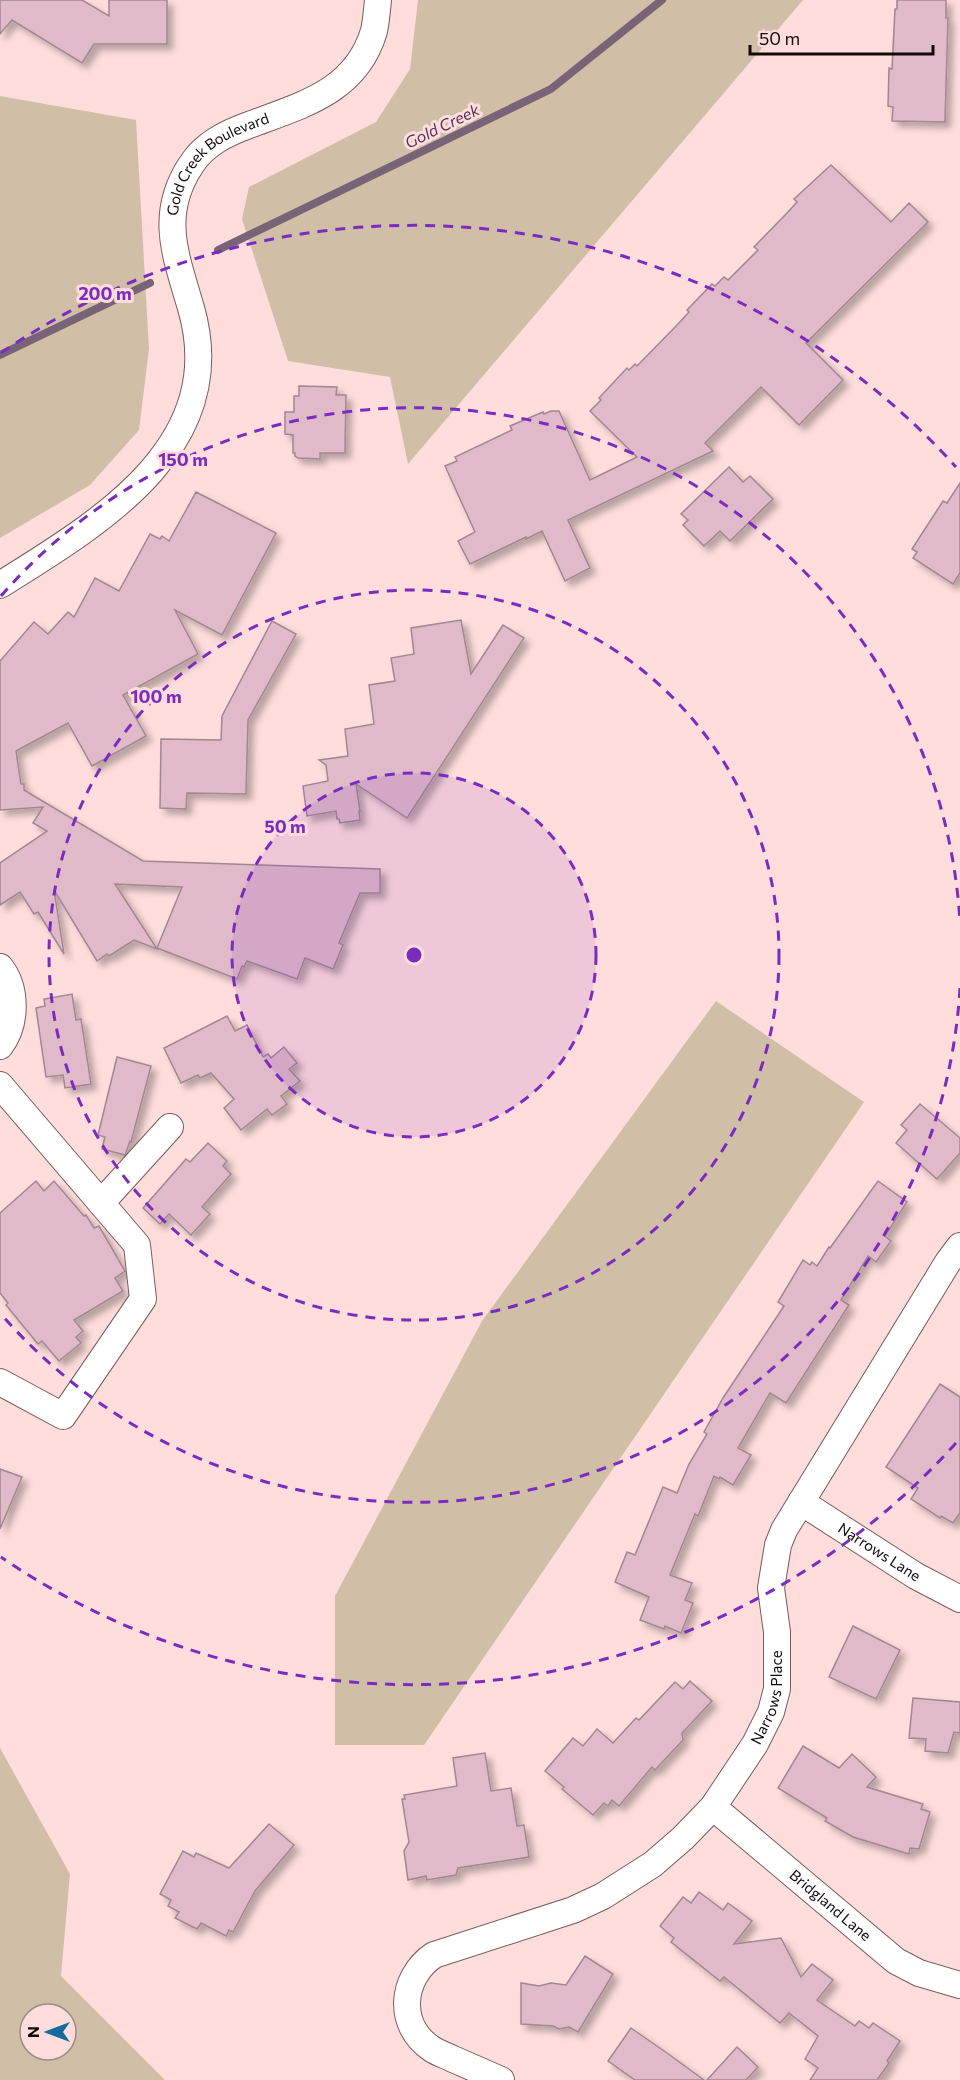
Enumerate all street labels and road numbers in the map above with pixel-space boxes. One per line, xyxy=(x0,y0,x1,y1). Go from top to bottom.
street label: Gold Creek Boulevard xyxy=(163,108,271,217)
street label: Narrows Lane xyxy=(835,1518,924,1585)
street label: Narrows Place xyxy=(746,1650,785,1747)
street label: Bridgland Lane xyxy=(786,1865,875,1944)

